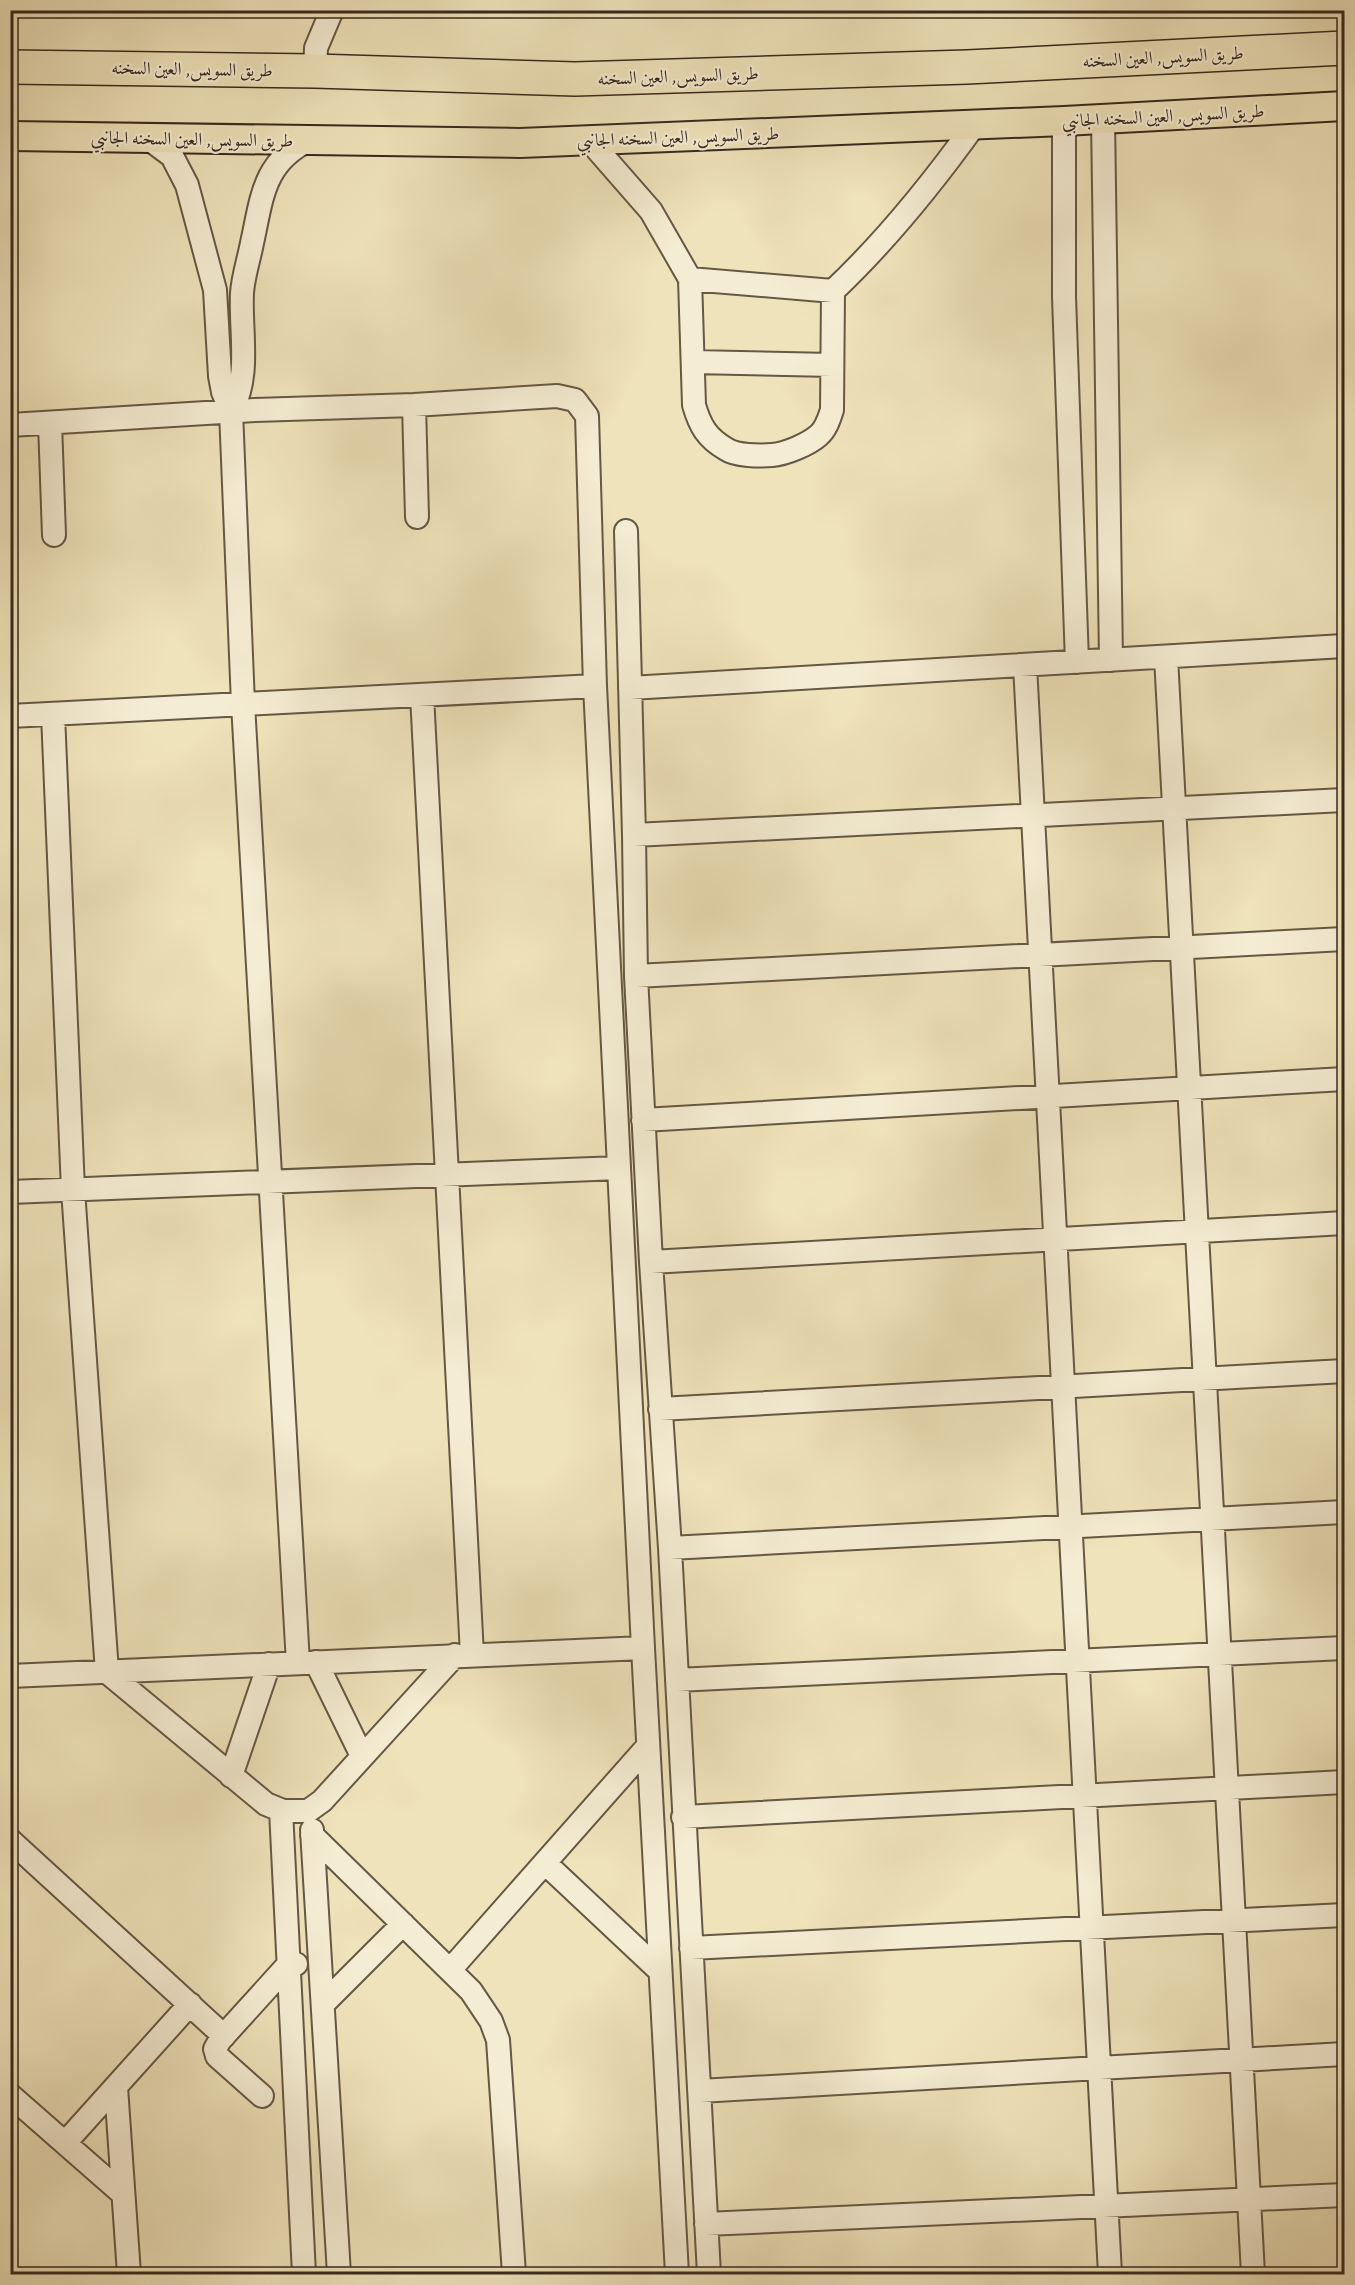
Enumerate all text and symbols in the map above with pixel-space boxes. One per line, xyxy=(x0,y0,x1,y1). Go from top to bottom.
street label: طريق السويس, العين السخنه xyxy=(1082,41,1244,73)
street label: طريق السويس, العين السخنه xyxy=(111,56,273,82)
street label: طريق السويس, العين السخنه xyxy=(597,61,759,91)
street label: طريق السويس, العين السخنه الجانبي xyxy=(1061,99,1265,137)
street label: طريق السويس, العين السخنه الجانبي xyxy=(576,121,780,157)
street label: طريق السويس, العين السخنه الجانبي xyxy=(90,125,294,157)

